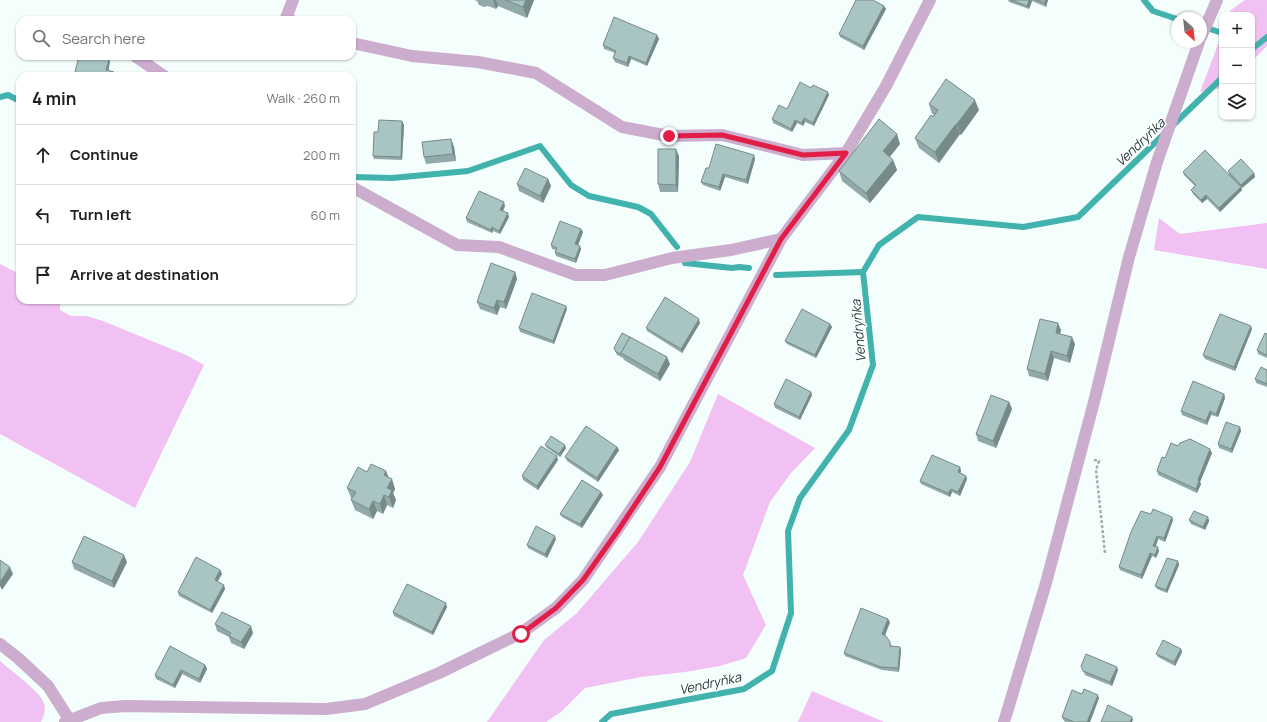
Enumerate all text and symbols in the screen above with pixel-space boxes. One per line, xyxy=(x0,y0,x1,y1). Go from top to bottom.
north arrow xyxy=(1171,12,1207,48)
map controls xyxy=(1219,12,1255,120)
button: + xyxy=(1219,12,1255,48)
search box xyxy=(16,16,356,60)
icon: search xyxy=(30,27,52,49)
text: Search here xyxy=(62,28,145,49)
button: − xyxy=(1219,48,1255,84)
button: layers xyxy=(1219,84,1255,120)
text: 4 min xyxy=(32,87,76,110)
text: Walk · 260 m xyxy=(267,89,340,107)
water label: Vendryňka xyxy=(1111,113,1169,170)
route end xyxy=(660,127,678,145)
icon: ahead xyxy=(32,144,54,166)
text: Continue xyxy=(70,144,138,165)
text: 200 m xyxy=(303,146,340,164)
icon: left xyxy=(32,204,54,226)
text: Turn left xyxy=(70,204,132,225)
text: 60 m xyxy=(310,206,340,224)
icon: arrive xyxy=(32,264,54,286)
text: Arrive at destination xyxy=(70,264,219,285)
water label: Vendryňka xyxy=(846,298,870,363)
route start xyxy=(512,625,530,643)
water label: Vendryňka xyxy=(677,668,743,698)

